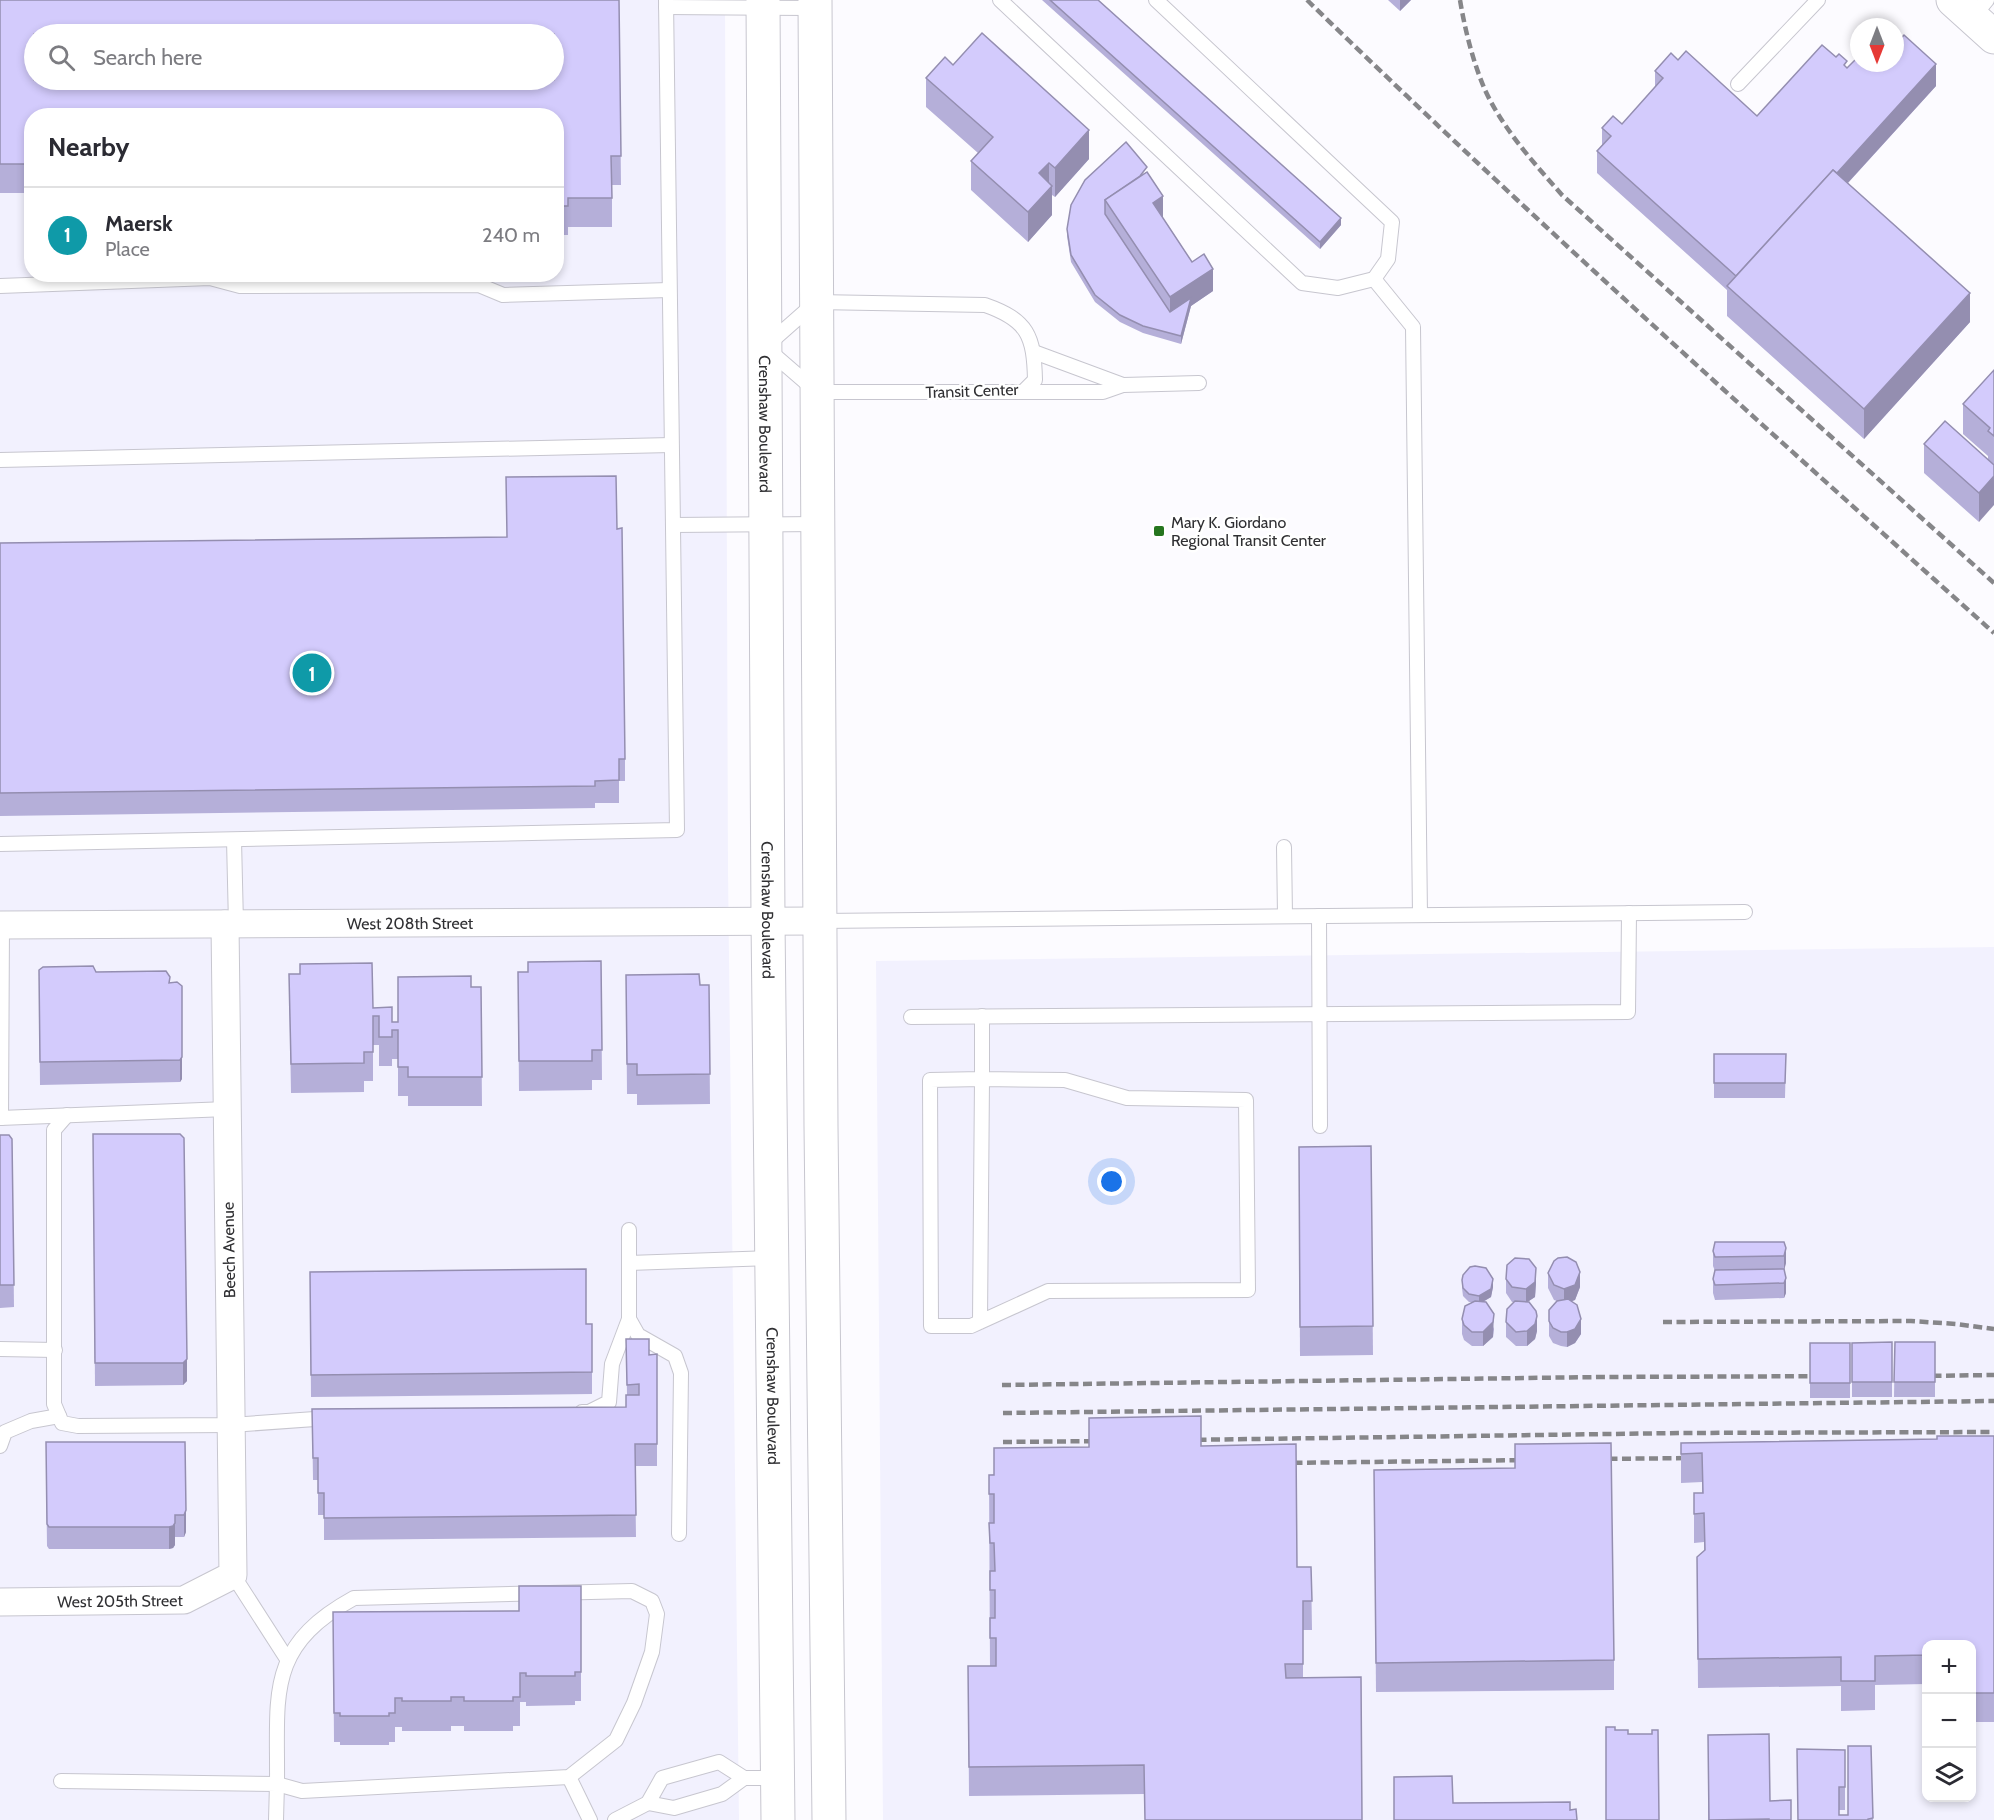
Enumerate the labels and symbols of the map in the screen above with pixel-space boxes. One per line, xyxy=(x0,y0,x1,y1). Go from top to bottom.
north arrow xyxy=(1850,18,1904,72)
street label: Crenshaw Boulevard xyxy=(755,355,775,493)
street label: Transit Center xyxy=(925,380,1020,402)
place label: Mary K. Giordano Regional Transit Center xyxy=(1171,513,1327,550)
marker: Mary K. Giordano Regional Transit Center xyxy=(1152,524,1166,538)
pin: 1 xyxy=(292,650,332,696)
street label: Crenshaw Boulevard xyxy=(758,841,778,979)
street label: West 208th Street xyxy=(347,913,474,933)
your location xyxy=(1097,1167,1126,1196)
street label: Beech Avenue xyxy=(219,1202,239,1298)
street label: Crenshaw Boulevard xyxy=(763,1327,784,1465)
street label: West 205th Street xyxy=(57,1591,183,1611)

